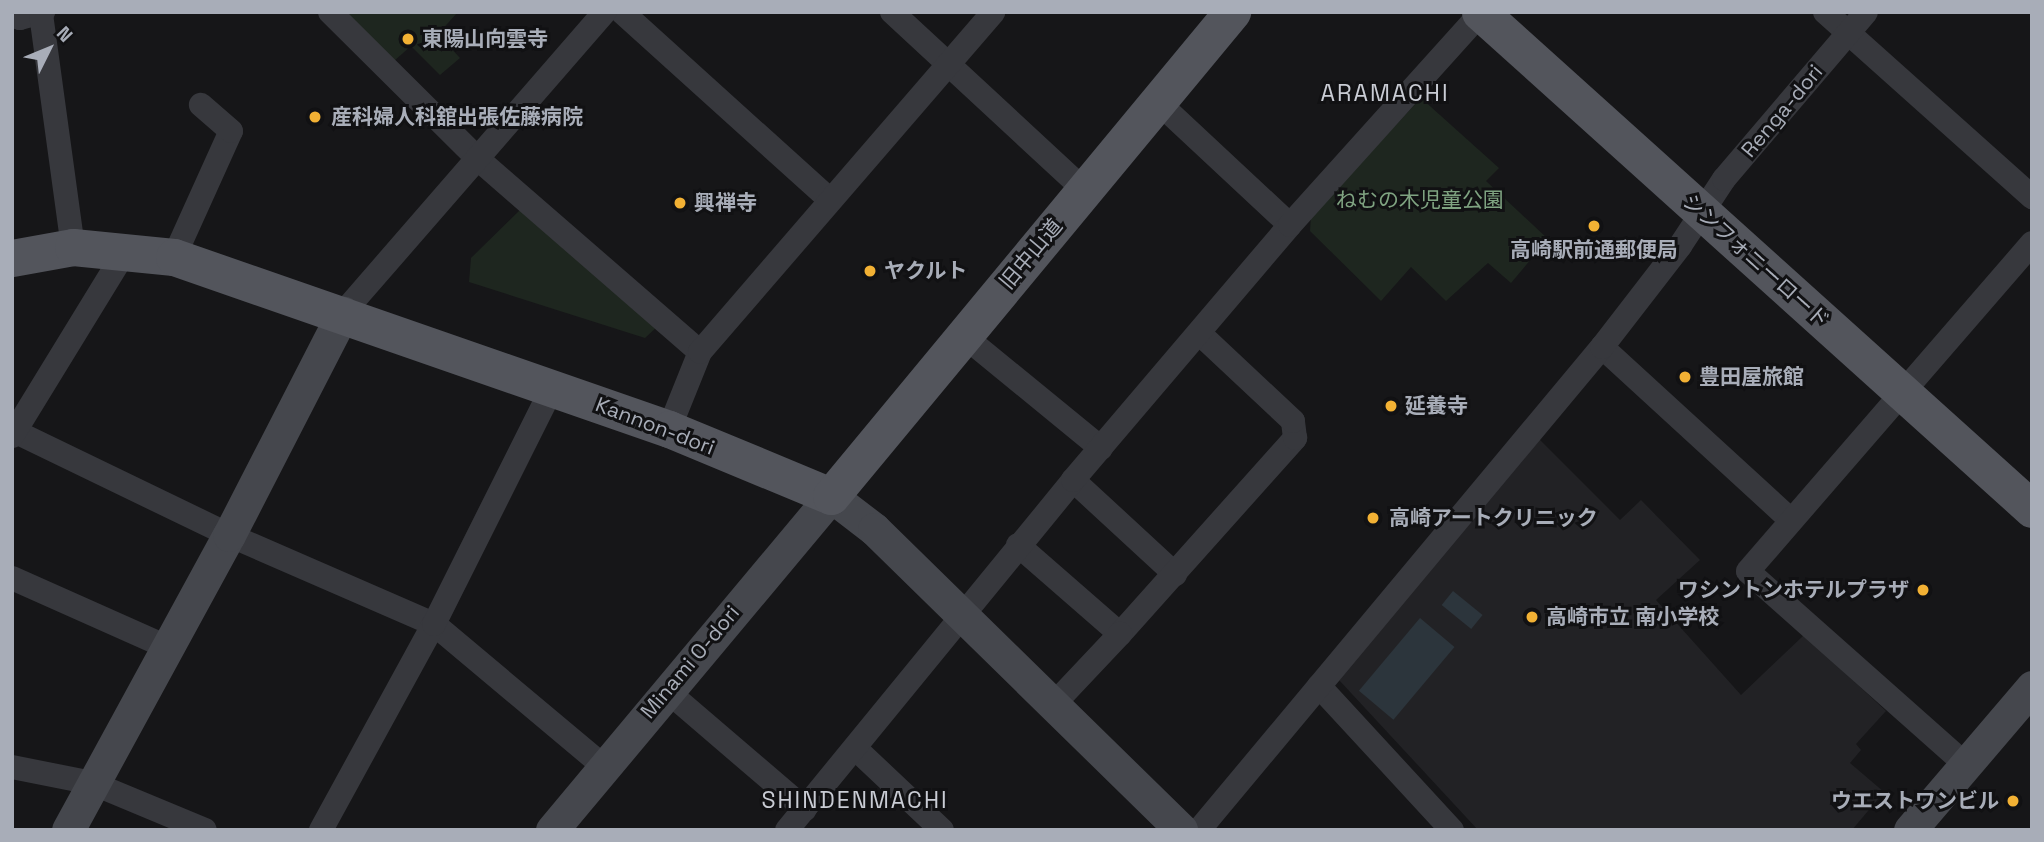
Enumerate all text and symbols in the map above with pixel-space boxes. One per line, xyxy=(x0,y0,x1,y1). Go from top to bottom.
north arrow xyxy=(14,14,84,84)
text: N xyxy=(51,21,78,48)
place label: 東陽山向雲寺 xyxy=(422,26,548,52)
marker: 東陽山向雲寺 xyxy=(400,31,416,47)
street label: Renga-dori xyxy=(1736,60,1828,162)
district label: ARAMACHI xyxy=(1321,79,1449,107)
place label: 産科婦人科舘出張佐藤病院 xyxy=(331,104,583,130)
marker: 産科婦人科舘出張佐藤病院 xyxy=(305,107,325,127)
park label: ねむの木児童公園 xyxy=(1336,187,1504,213)
street label: シンフォニーロード xyxy=(1677,188,1835,334)
place label: 興禅寺 xyxy=(694,190,757,216)
marker: 興禅寺 xyxy=(672,195,688,211)
street label: 旧中山道 xyxy=(994,214,1068,294)
marker: 高崎駅前通郵便局 xyxy=(1586,218,1602,234)
place label: 高崎駅前通郵便局 xyxy=(1510,237,1678,263)
place label: ヤクルト xyxy=(884,258,968,284)
marker: ヤクルト xyxy=(862,263,878,279)
place label: 豊田屋旅館 xyxy=(1699,364,1804,390)
marker: 豊田屋旅館 xyxy=(1677,369,1693,385)
street label: Kannon-dori xyxy=(592,392,718,460)
place label: 延養寺 xyxy=(1405,393,1468,419)
marker: 延養寺 xyxy=(1383,398,1399,414)
place label: 高崎アートクリニック xyxy=(1389,505,1598,531)
marker: 高崎アートクリニック xyxy=(1363,508,1383,528)
place label: ワシントンホテルプラザ xyxy=(1678,577,1909,603)
marker: ワシントンホテルプラザ xyxy=(1915,582,1931,598)
street label: Minami O-dori xyxy=(635,600,745,724)
place label: 高崎市立 南小学校 xyxy=(1546,604,1719,630)
marker: 高崎市立 南小学校 xyxy=(1524,609,1540,625)
district label: SHINDENMACHI xyxy=(763,786,947,814)
place label: ウエストワンビル xyxy=(1831,788,1999,814)
marker: ウエストワンビル xyxy=(2005,793,2021,809)

